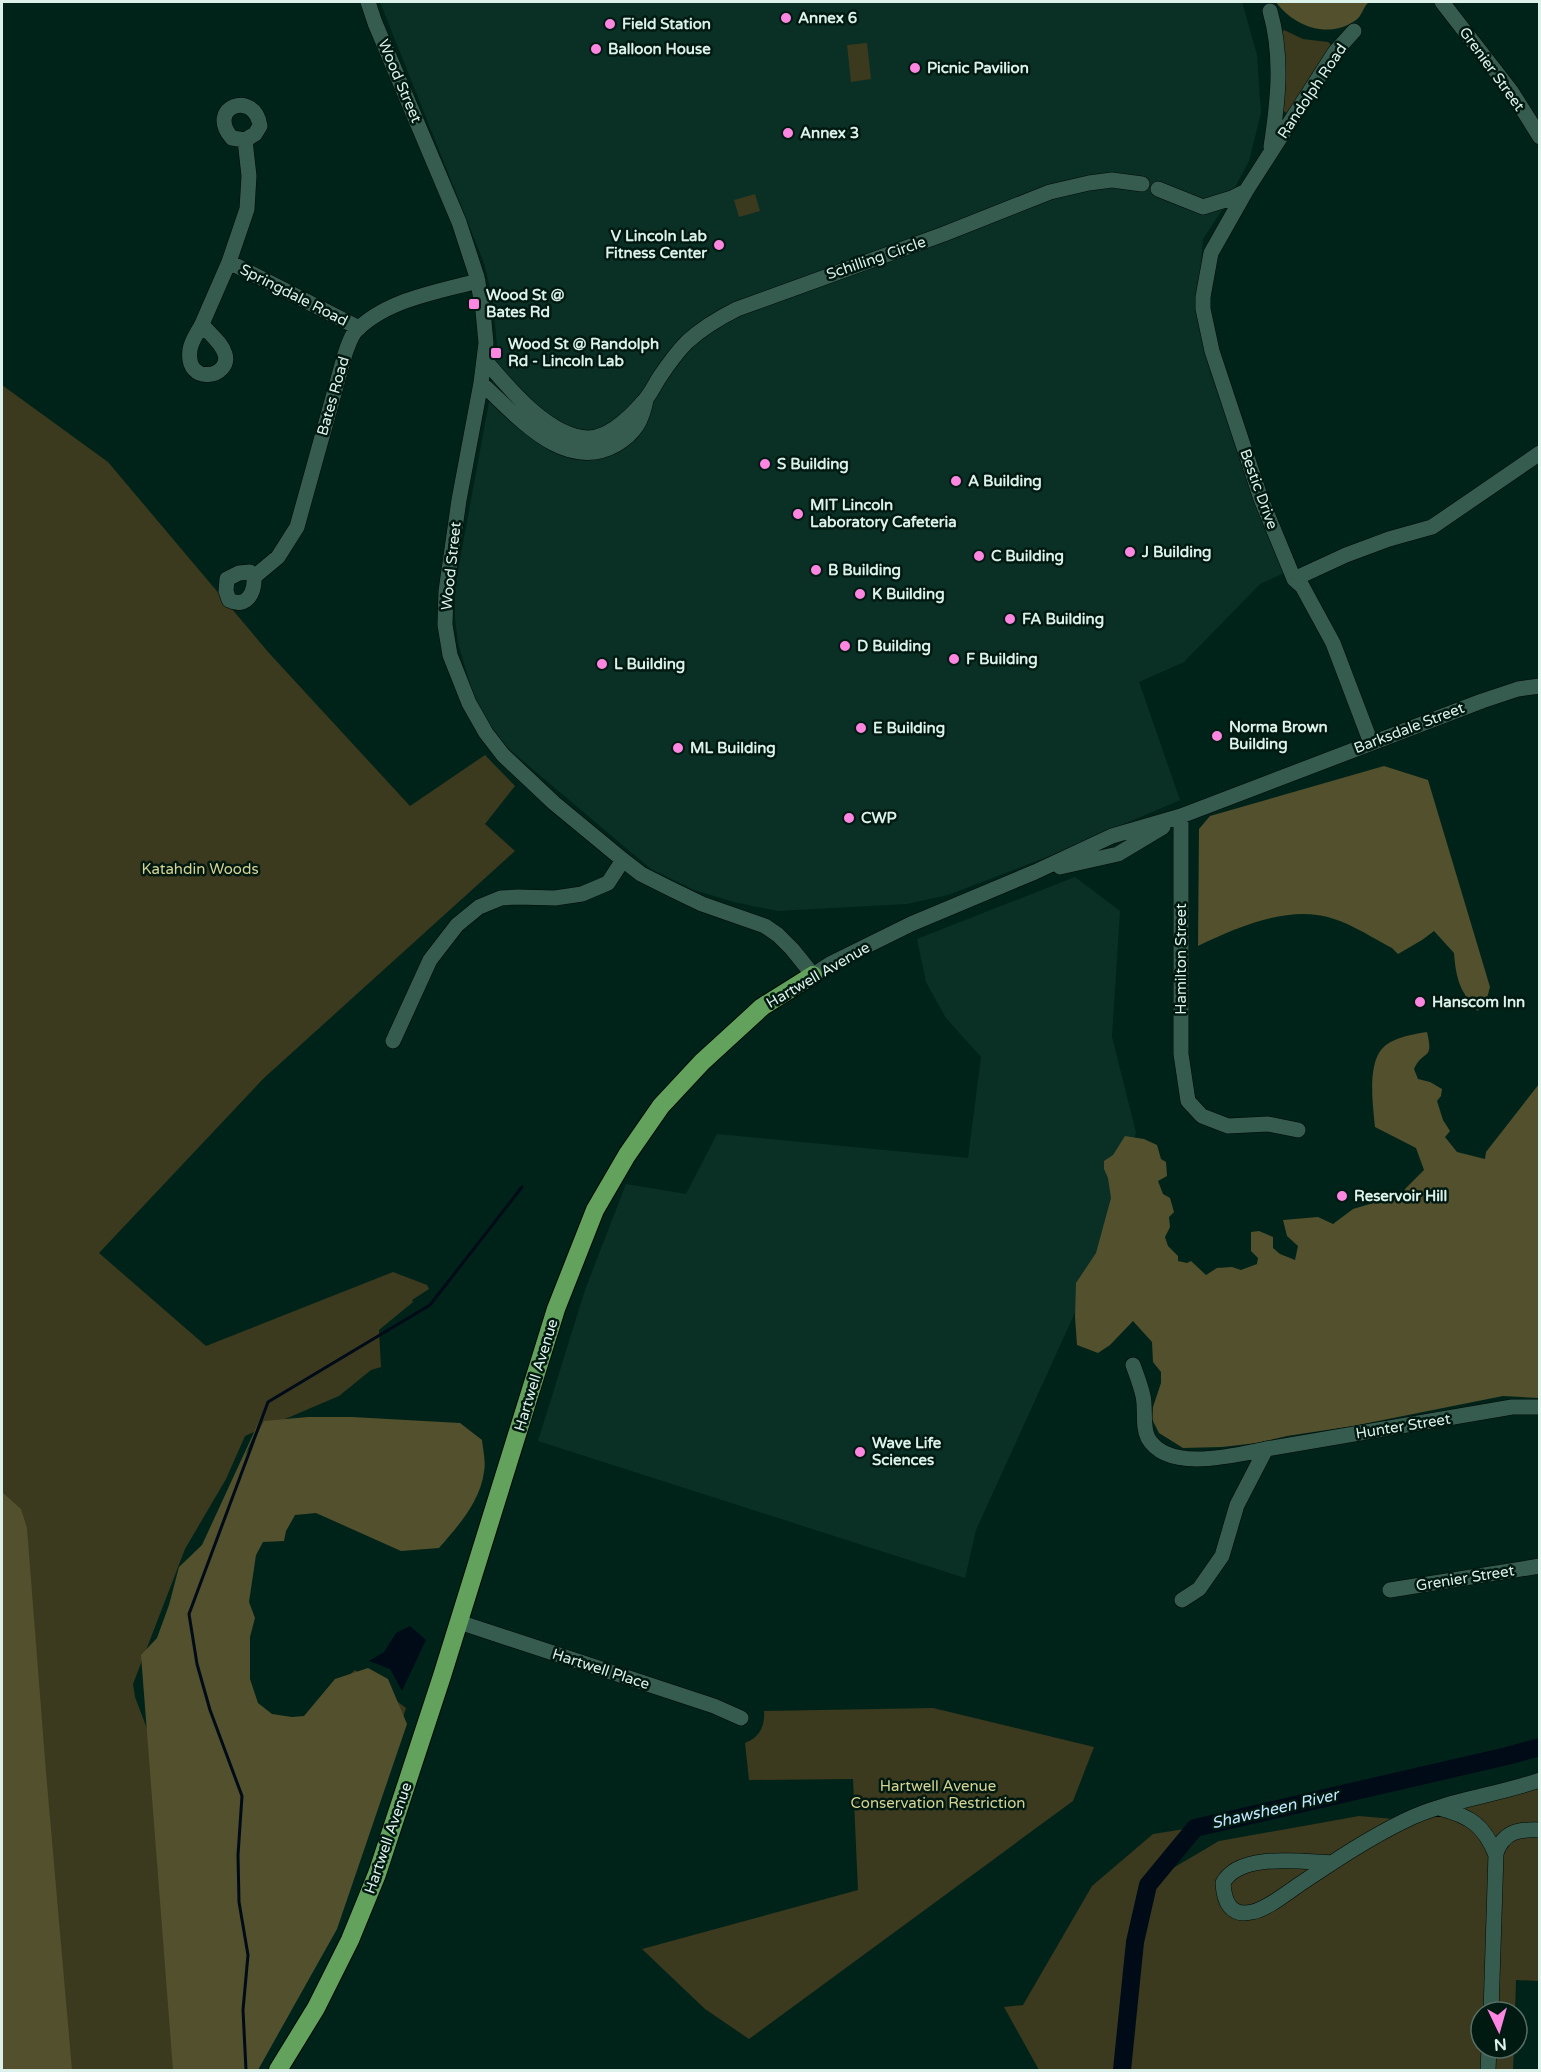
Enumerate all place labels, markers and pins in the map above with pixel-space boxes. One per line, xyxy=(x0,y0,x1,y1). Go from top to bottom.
place label: Annex 6 xyxy=(798,9,857,27)
marker: Annex 6 xyxy=(779,11,793,25)
place label: Field Station xyxy=(622,15,711,33)
marker: Field Station xyxy=(603,17,617,31)
place label: Balloon House xyxy=(608,40,711,58)
marker: Balloon House xyxy=(589,42,603,56)
place label: Picnic Pavilion xyxy=(927,59,1029,77)
marker: Picnic Pavilion xyxy=(908,61,922,75)
place label: Annex 3 xyxy=(800,124,859,142)
marker: Annex 3 xyxy=(781,126,795,140)
place label: V Lincoln Lab Fitness Center xyxy=(605,227,708,262)
marker: V Lincoln Lab Fitness Center xyxy=(712,238,726,252)
place label: Wood St @ Bates Rd xyxy=(486,286,565,321)
marker: Wood St @ Bates Rd xyxy=(467,297,481,311)
place label: Wood St @ Randolph Rd - Lincoln Lab xyxy=(508,335,659,370)
marker: Wood St @ Randolph Rd - Lincoln Lab xyxy=(489,346,503,360)
place label: S Building xyxy=(777,455,849,474)
marker: S Building xyxy=(758,457,772,471)
place label: A Building xyxy=(968,472,1042,491)
marker: A Building xyxy=(949,474,963,488)
place label: MIT Lincoln Laboratory Cafeteria xyxy=(810,496,957,532)
marker: MIT Lincoln Laboratory Cafeteria xyxy=(791,507,805,521)
place label: J Building xyxy=(1141,543,1212,562)
marker: J Building xyxy=(1123,545,1137,559)
place label: C Building xyxy=(991,547,1064,566)
marker: C Building xyxy=(972,549,986,563)
place label: B Building xyxy=(828,561,901,580)
marker: B Building xyxy=(809,563,823,577)
place label: K Building xyxy=(872,585,945,604)
marker: K Building xyxy=(853,587,867,601)
place label: FA Building xyxy=(1022,610,1104,629)
marker: FA Building xyxy=(1003,612,1017,626)
place label: D Building xyxy=(857,637,931,656)
marker: D Building xyxy=(838,639,852,653)
place label: F Building xyxy=(966,650,1038,669)
marker: F Building xyxy=(947,652,961,666)
place label: L Building xyxy=(614,655,685,674)
marker: L Building xyxy=(595,657,609,671)
place label: Norma Brown Building xyxy=(1229,718,1328,754)
place label: E Building xyxy=(873,719,945,738)
marker: E Building xyxy=(854,721,868,735)
marker: Norma Brown Building xyxy=(1210,729,1224,743)
place label: ML Building xyxy=(690,739,776,758)
marker: ML Building xyxy=(671,741,685,755)
place label: CWP xyxy=(861,809,897,827)
marker: CWP xyxy=(842,811,856,825)
place label: Hanscom Inn xyxy=(1432,993,1525,1011)
marker: Hanscom Inn xyxy=(1413,995,1427,1009)
place label: Reservoir Hill xyxy=(1354,1187,1447,1205)
marker: Reservoir Hill xyxy=(1335,1189,1349,1203)
place label: Wave Life Sciences xyxy=(872,1434,942,1469)
marker: Wave Life Sciences xyxy=(853,1445,867,1459)

